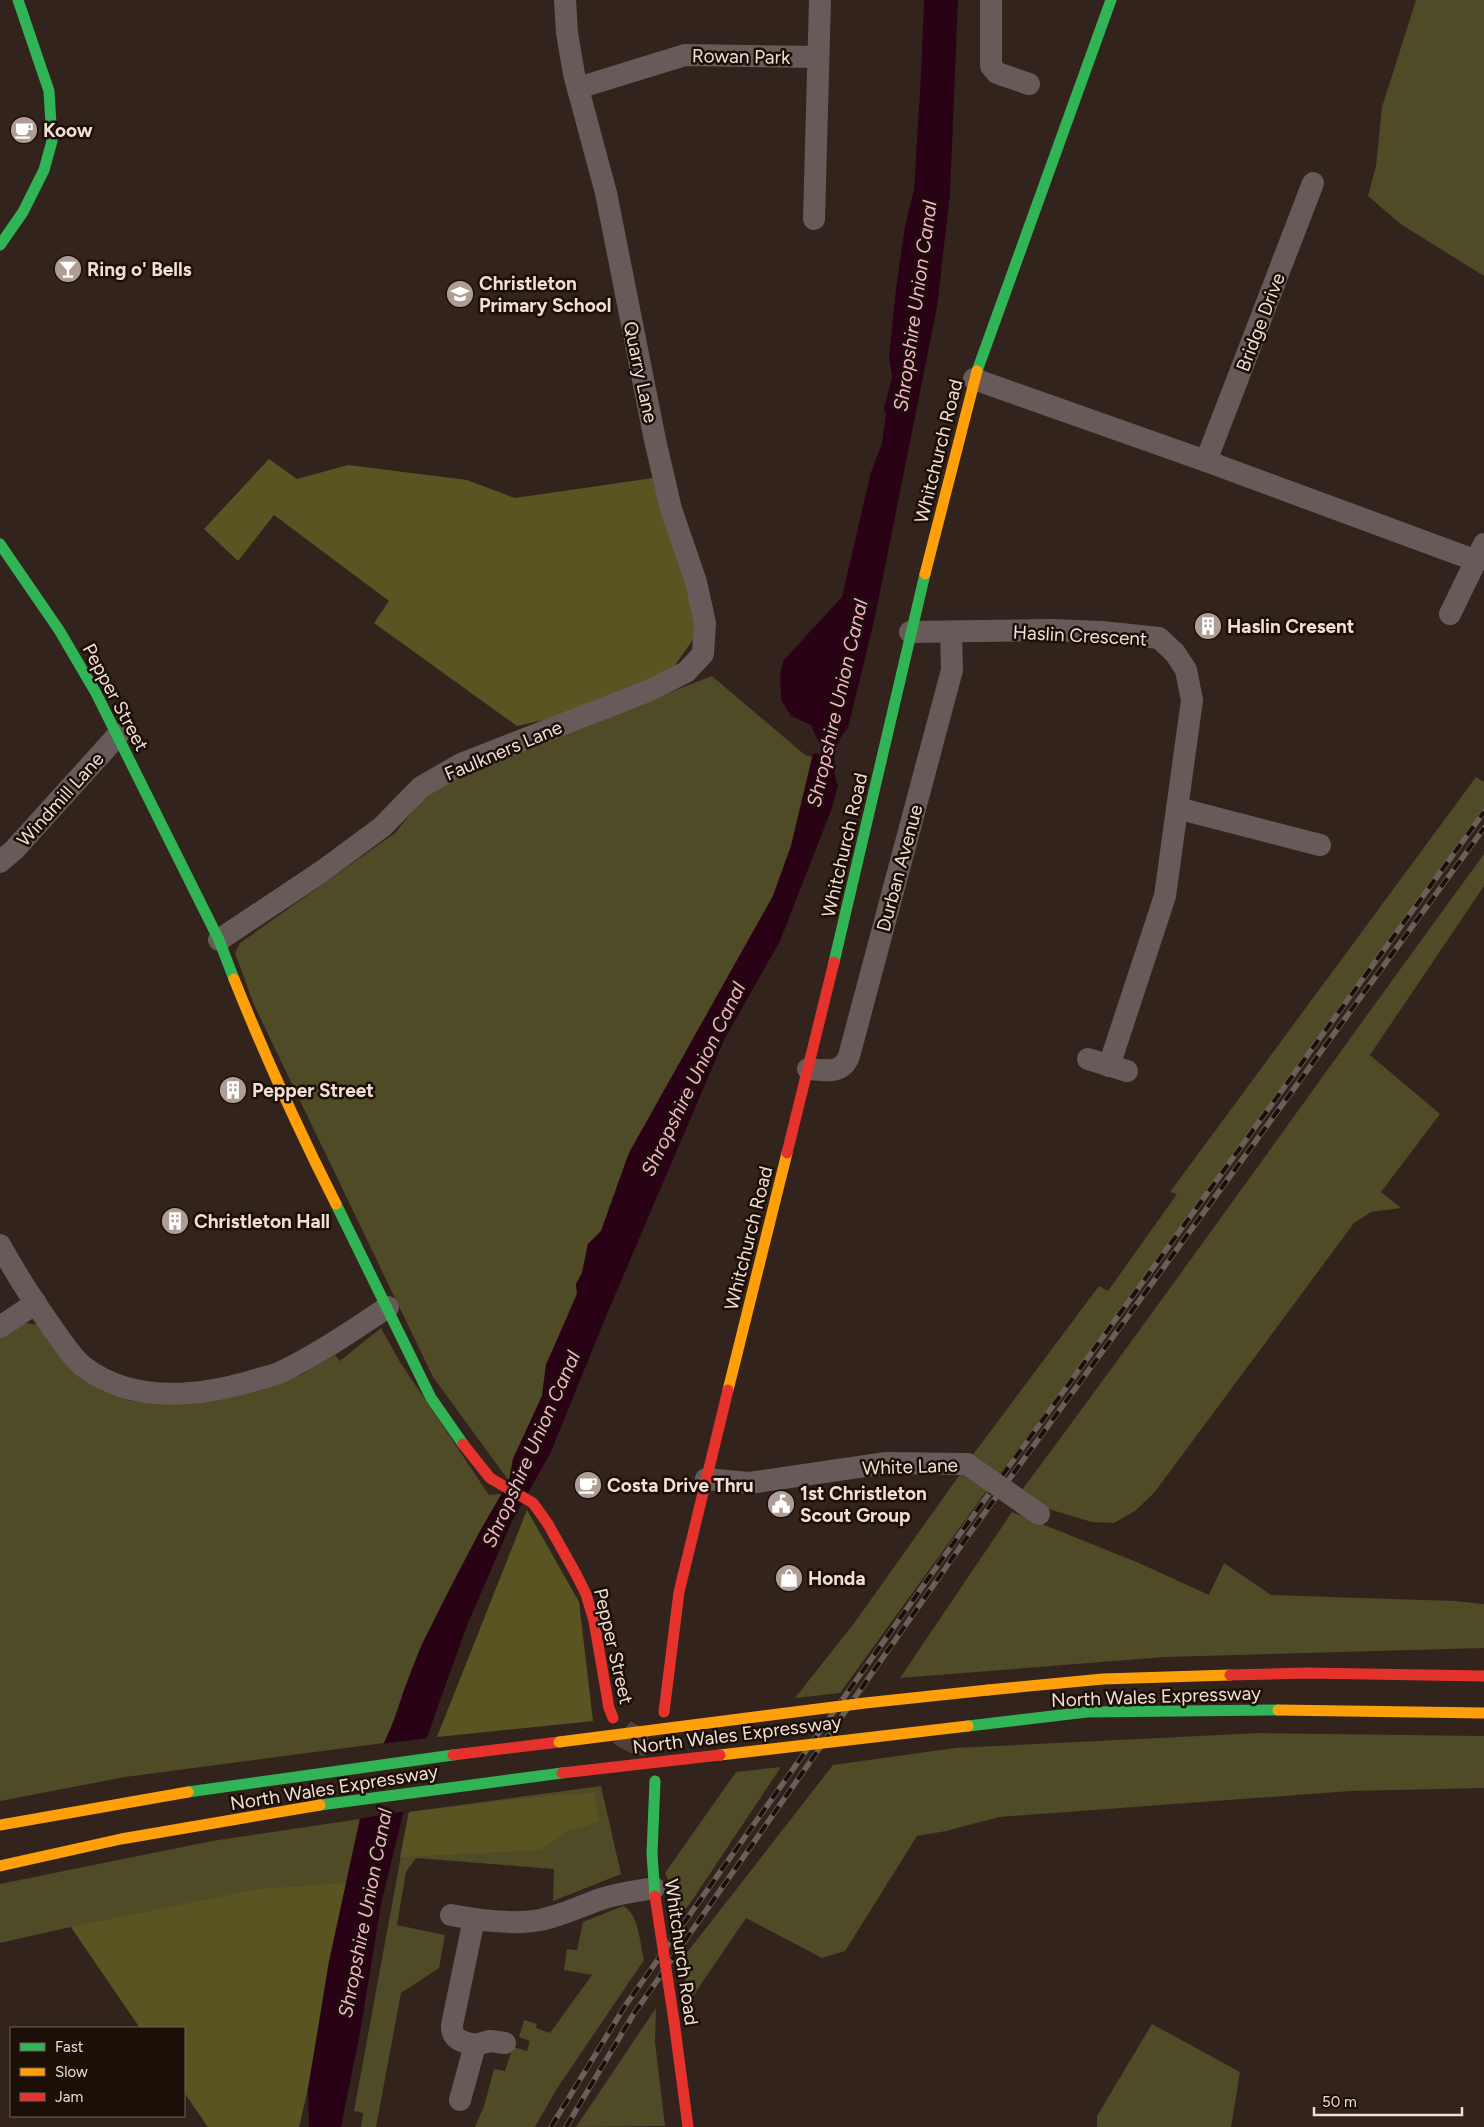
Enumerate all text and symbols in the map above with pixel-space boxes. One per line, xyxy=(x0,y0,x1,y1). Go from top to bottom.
street label: Rowan Park xyxy=(692,44,791,69)
cafe icon: Koow xyxy=(9,115,39,145)
place label: Koow xyxy=(43,119,93,142)
water label: Shropshire Union Canal xyxy=(888,198,942,413)
bar icon: Ring o' Bells xyxy=(53,254,83,284)
place label: Ring o' Bells xyxy=(87,258,192,281)
street label: Bridge Drive xyxy=(1231,270,1290,375)
place label: Christleton Primary School xyxy=(479,272,611,317)
school or university icon: Christleton Primary School xyxy=(445,279,475,309)
street label: Quarry Lane xyxy=(619,319,662,425)
street label: Whitchurch Road xyxy=(909,377,967,526)
water label: Shropshire Union Canal xyxy=(801,596,873,809)
building icon: Haslin Cresent xyxy=(1193,611,1223,641)
place label: Haslin Cresent xyxy=(1227,615,1355,638)
street label: Haslin Crescent xyxy=(1012,620,1148,651)
street label: Pepper Street xyxy=(78,640,153,755)
street label: Faulkners Lane xyxy=(441,715,565,786)
street label: Windmill Lane xyxy=(12,748,109,851)
street label: Whitchurch Road xyxy=(817,771,872,920)
street label: Durban Avenue xyxy=(871,802,927,934)
water label: Shropshire Union Canal xyxy=(636,978,751,1180)
building icon: Pepper Street xyxy=(218,1075,248,1105)
place label: Pepper Street xyxy=(252,1079,374,1102)
street label: Whitchurch Road xyxy=(719,1164,777,1313)
building icon: Christleton Hall xyxy=(160,1206,190,1236)
place label: Christleton Hall xyxy=(194,1210,330,1233)
water label: Shropshire Union Canal xyxy=(477,1346,585,1551)
street label: White Lane xyxy=(862,1453,958,1480)
cafe icon: Costa Drive Thru xyxy=(573,1470,603,1500)
place label: Costa Drive Thru xyxy=(607,1474,754,1497)
place label: 1st Christleton Scout Group xyxy=(800,1482,927,1527)
public building icon: 1st Christleton Scout Group xyxy=(766,1489,796,1519)
shop icon: Honda xyxy=(774,1563,804,1593)
place label: Honda xyxy=(808,1567,866,1590)
street label: Pepper Street xyxy=(589,1586,638,1706)
street label: North Wales Expressway xyxy=(1051,1681,1261,1712)
street label: North Wales Expressway xyxy=(631,1710,843,1759)
street label: North Wales Expressway xyxy=(229,1760,440,1815)
water label: Shropshire Union Canal xyxy=(333,1806,397,2020)
street label: Whitchurch Road xyxy=(660,1877,703,2027)
legend xyxy=(10,2027,185,2117)
text: Fast xyxy=(55,2038,84,2056)
text: Slow xyxy=(55,2063,88,2081)
scale bar xyxy=(1314,2084,1462,2116)
text: Jam xyxy=(55,2088,83,2106)
text: 50 m xyxy=(1322,2093,1357,2111)

